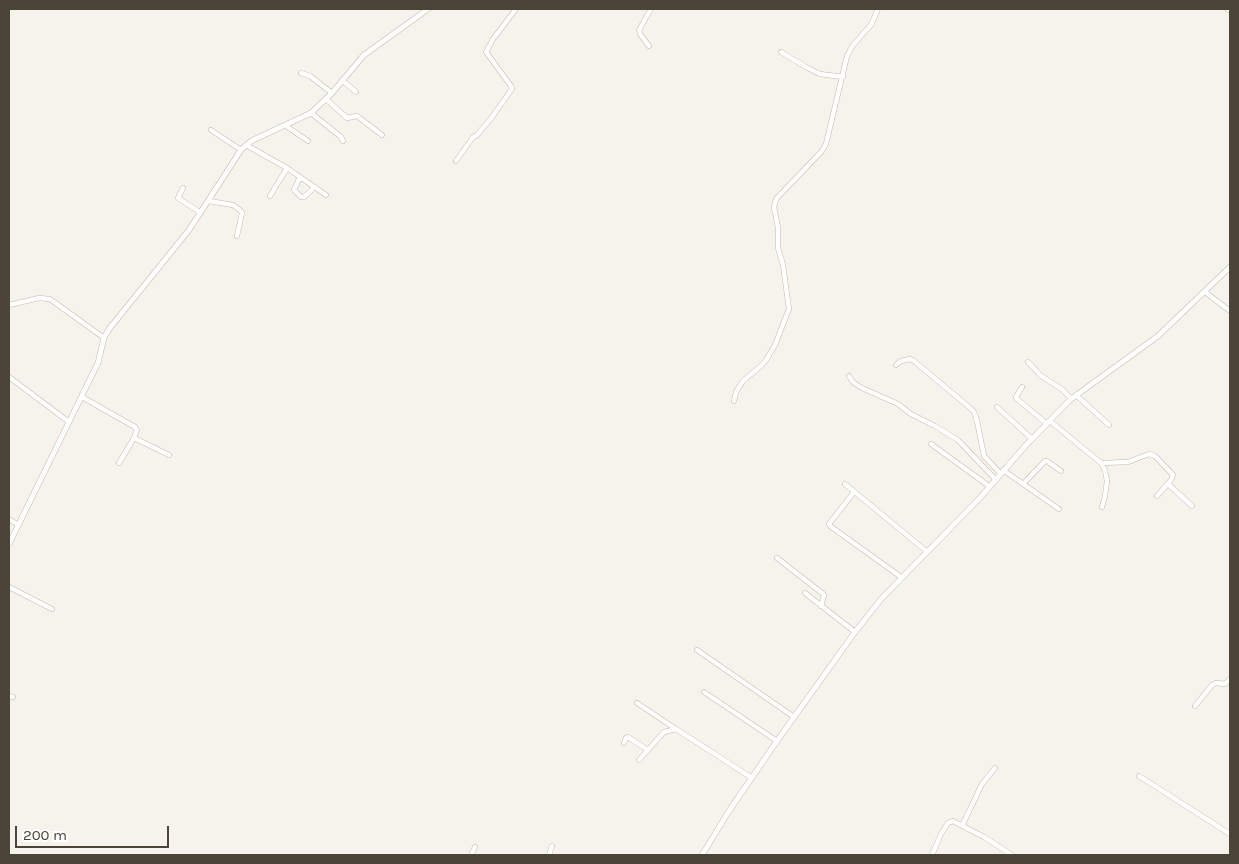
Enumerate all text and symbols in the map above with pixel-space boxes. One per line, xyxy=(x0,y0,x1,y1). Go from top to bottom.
scale bar xyxy=(18,816,171,848)
text: 200 m xyxy=(23,826,67,844)

